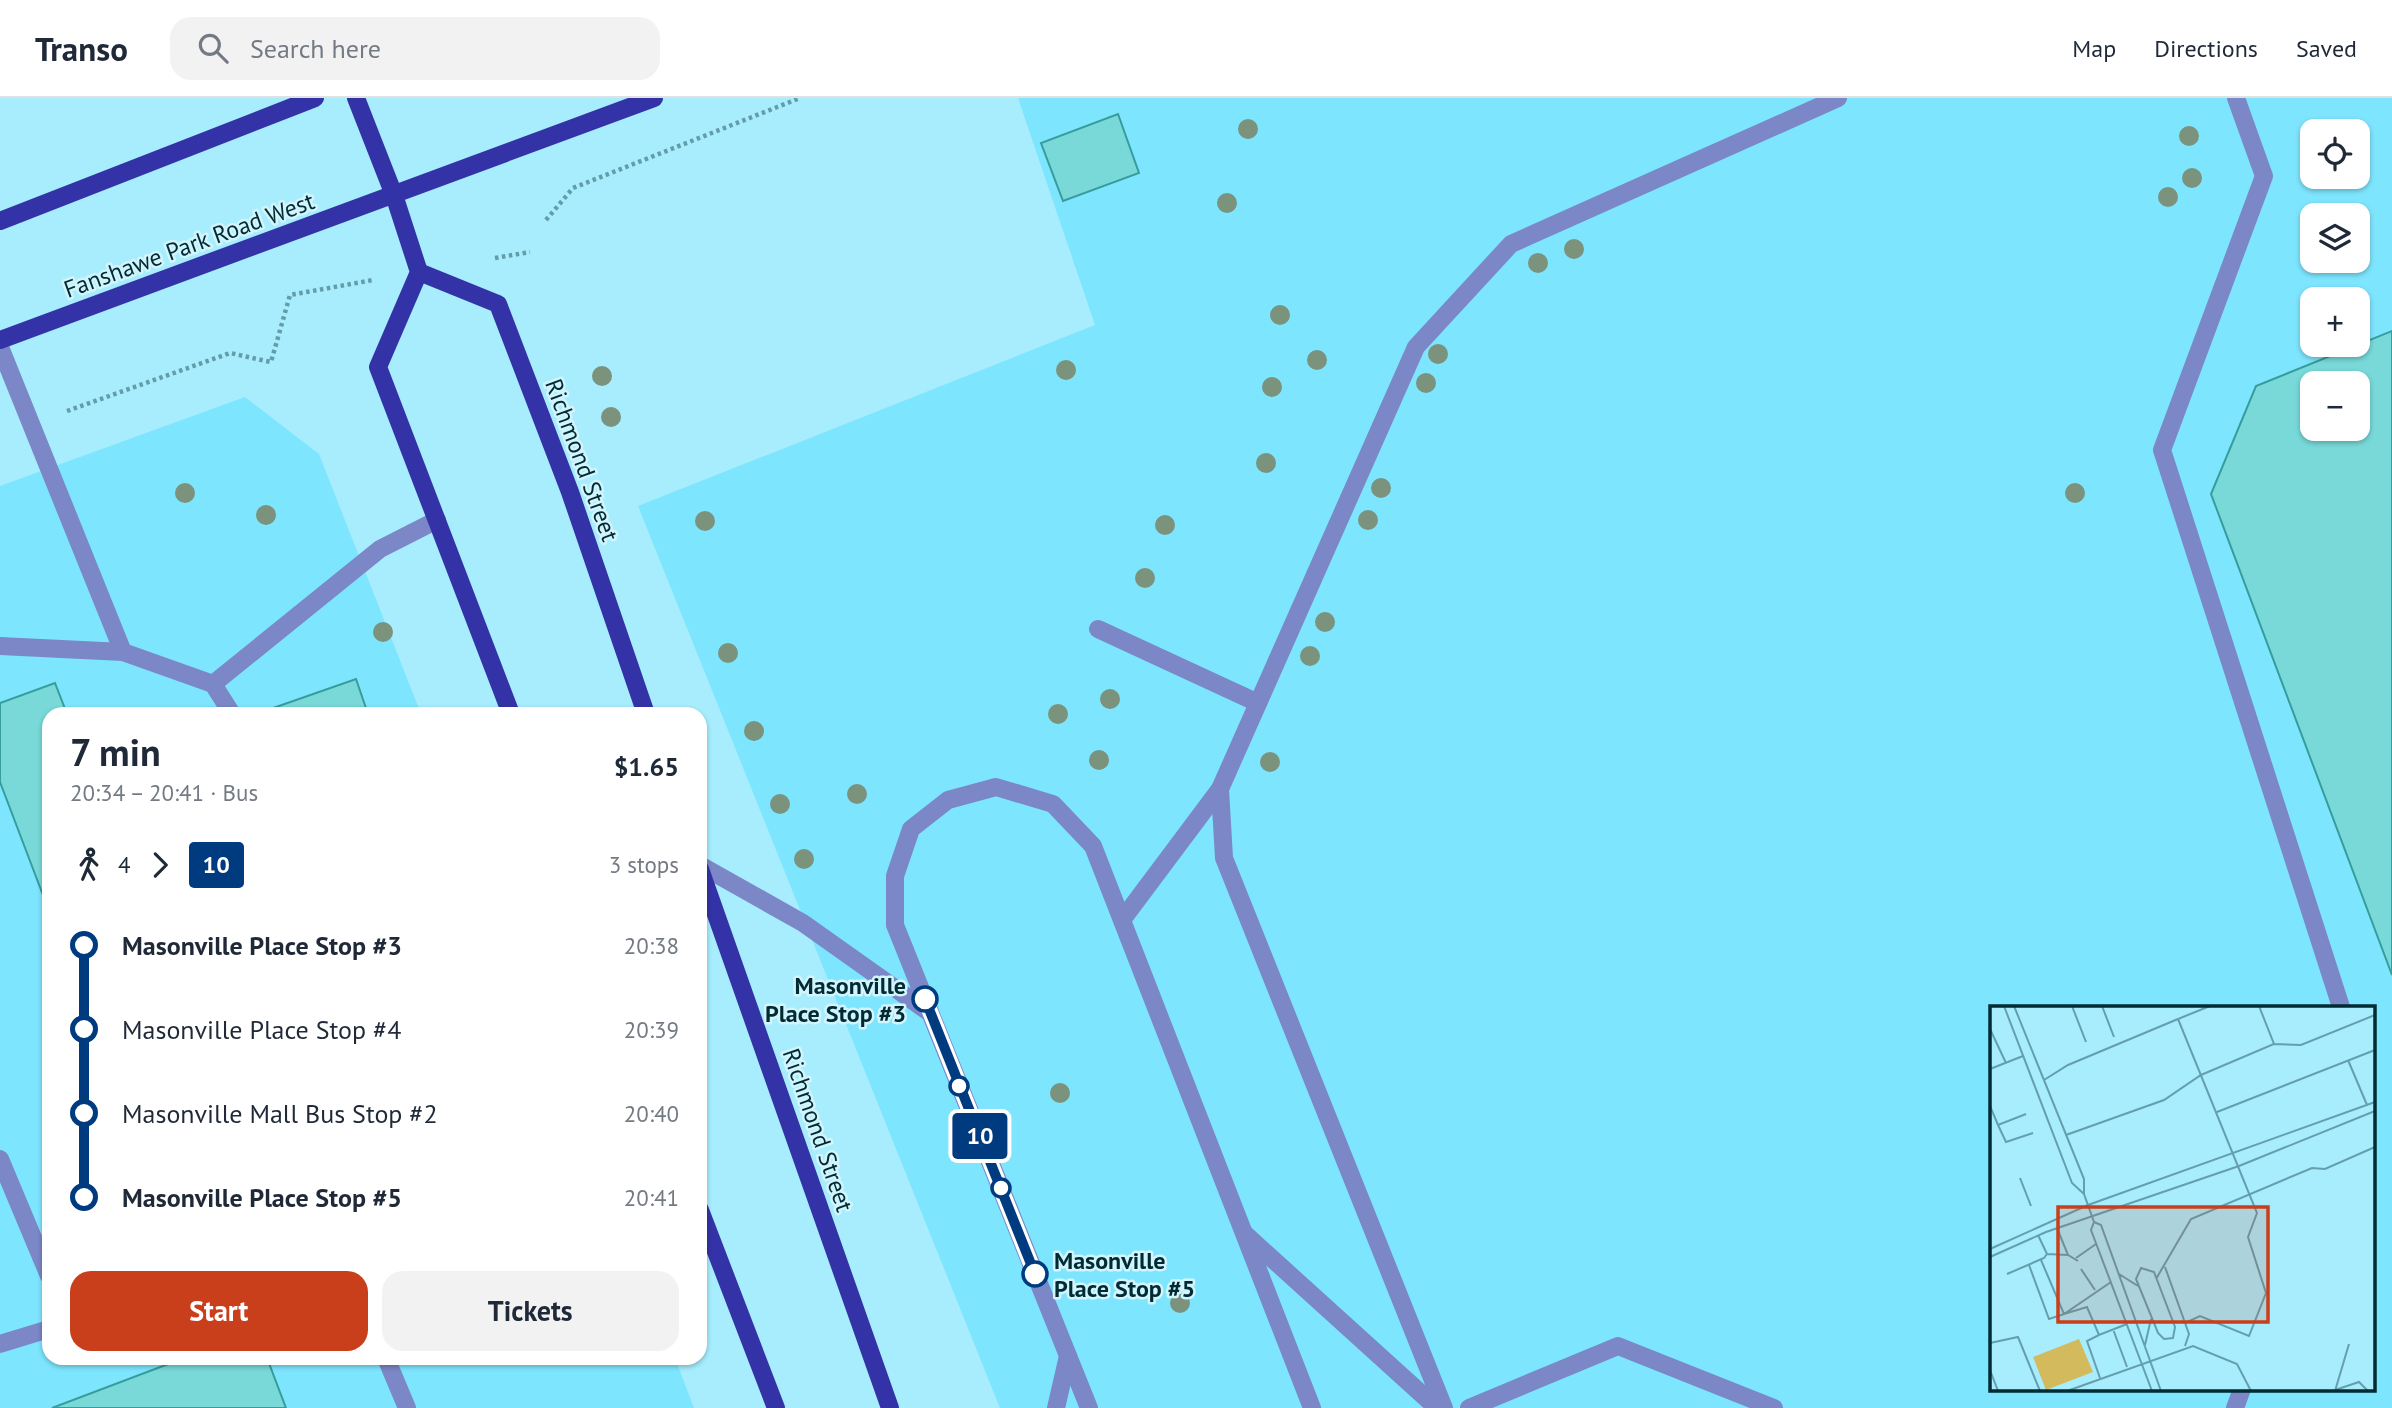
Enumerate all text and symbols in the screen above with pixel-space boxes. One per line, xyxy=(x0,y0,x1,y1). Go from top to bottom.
search box xyxy=(170,17,660,80)
text: Transo xyxy=(35,27,128,70)
icon: search xyxy=(194,29,232,67)
text: Search here xyxy=(250,32,381,65)
text: Map xyxy=(2072,33,2116,64)
text: Directions xyxy=(2154,33,2258,64)
text: Saved xyxy=(2296,33,2357,64)
map controls xyxy=(2300,119,2370,441)
button: locate xyxy=(2300,119,2370,189)
street label: Fanshawe Park Road West xyxy=(59,185,319,305)
button: layers xyxy=(2300,203,2370,273)
button: + xyxy=(2300,287,2370,357)
button: − xyxy=(2300,371,2370,441)
street label: Richmond Street xyxy=(538,374,626,546)
text: 7 min xyxy=(70,727,161,776)
text: $1.65 xyxy=(614,750,679,783)
text: 20:34 – 20:41 · Bus xyxy=(70,778,258,807)
icon: walk xyxy=(70,846,108,884)
icon: forward xyxy=(141,846,179,884)
text: 10 xyxy=(203,849,230,880)
text: 4 xyxy=(118,850,131,879)
text: 3 stops xyxy=(609,850,679,879)
text: Masonville Place Stop #3 xyxy=(122,929,402,962)
text: 20:38 xyxy=(624,931,679,960)
place label: Masonville Place Stop #3 xyxy=(765,970,906,1029)
marker: Masonville Place Stop #3 xyxy=(912,986,938,1012)
inset map xyxy=(1990,1006,2374,1390)
text: Masonville Place Stop #4 xyxy=(122,1013,401,1046)
text: 20:39 xyxy=(624,1015,679,1044)
street label: Richmond Street xyxy=(776,1044,860,1216)
unlabelled marker xyxy=(949,1076,969,1096)
text: Masonville Mall Bus Stop #2 xyxy=(122,1097,438,1130)
text: 20:40 xyxy=(624,1099,679,1128)
line badge: 10 xyxy=(948,1113,1012,1159)
text: 10 xyxy=(966,1120,994,1151)
unlabelled marker xyxy=(991,1178,1011,1198)
text: Masonville Place Stop #5 xyxy=(122,1181,402,1214)
text: 20:41 xyxy=(624,1183,679,1212)
place label: Masonville Place Stop #5 xyxy=(1054,1245,1195,1304)
marker: Masonville Place Stop #5 xyxy=(1022,1261,1048,1287)
button: Start xyxy=(70,1271,368,1351)
button: Tickets xyxy=(382,1271,679,1351)

